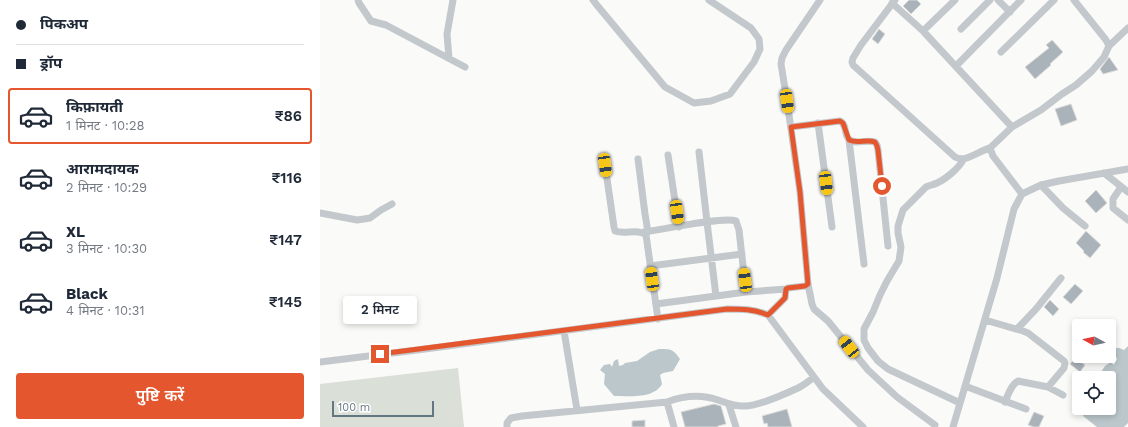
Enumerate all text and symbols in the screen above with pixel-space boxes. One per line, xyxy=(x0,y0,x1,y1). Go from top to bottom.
text: पिकअप xyxy=(40,15,88,33)
text: ड्रॉप xyxy=(40,54,62,72)
car xyxy=(779,88,795,114)
icon: car xyxy=(18,98,54,134)
text: किफ़ायती xyxy=(66,98,123,116)
text: ₹86 xyxy=(275,107,302,125)
text: 1 मिनट · 10:28 xyxy=(66,118,145,133)
car xyxy=(597,152,613,178)
icon: car xyxy=(18,160,54,196)
text: आरामदायक xyxy=(66,160,139,178)
text: ₹116 xyxy=(272,169,302,187)
car xyxy=(819,170,833,196)
route start xyxy=(873,177,891,195)
text: 2 मिनट · 10:29 xyxy=(66,180,147,195)
car xyxy=(669,199,685,225)
icon: car xyxy=(18,222,54,258)
text: XL xyxy=(66,223,85,241)
text: ₹147 xyxy=(269,231,302,249)
text: 3 मिनट · 10:30 xyxy=(66,241,147,256)
car xyxy=(644,266,660,292)
car xyxy=(738,267,752,293)
icon: car xyxy=(18,284,54,320)
text: Black xyxy=(66,285,108,303)
text: ₹145 xyxy=(269,293,302,311)
callout: 2 मिनट xyxy=(343,296,417,324)
text: 2 मिनट xyxy=(361,302,399,317)
text: 4 मिनट · 10:31 xyxy=(66,303,144,318)
north arrow xyxy=(1072,319,1116,363)
map controls xyxy=(1072,319,1116,415)
car xyxy=(837,334,861,360)
route end xyxy=(371,345,389,363)
button: locate xyxy=(1072,371,1116,415)
button: पुष्टि करें xyxy=(16,373,304,419)
scale bar xyxy=(332,399,434,418)
text: 100 m xyxy=(338,401,370,414)

